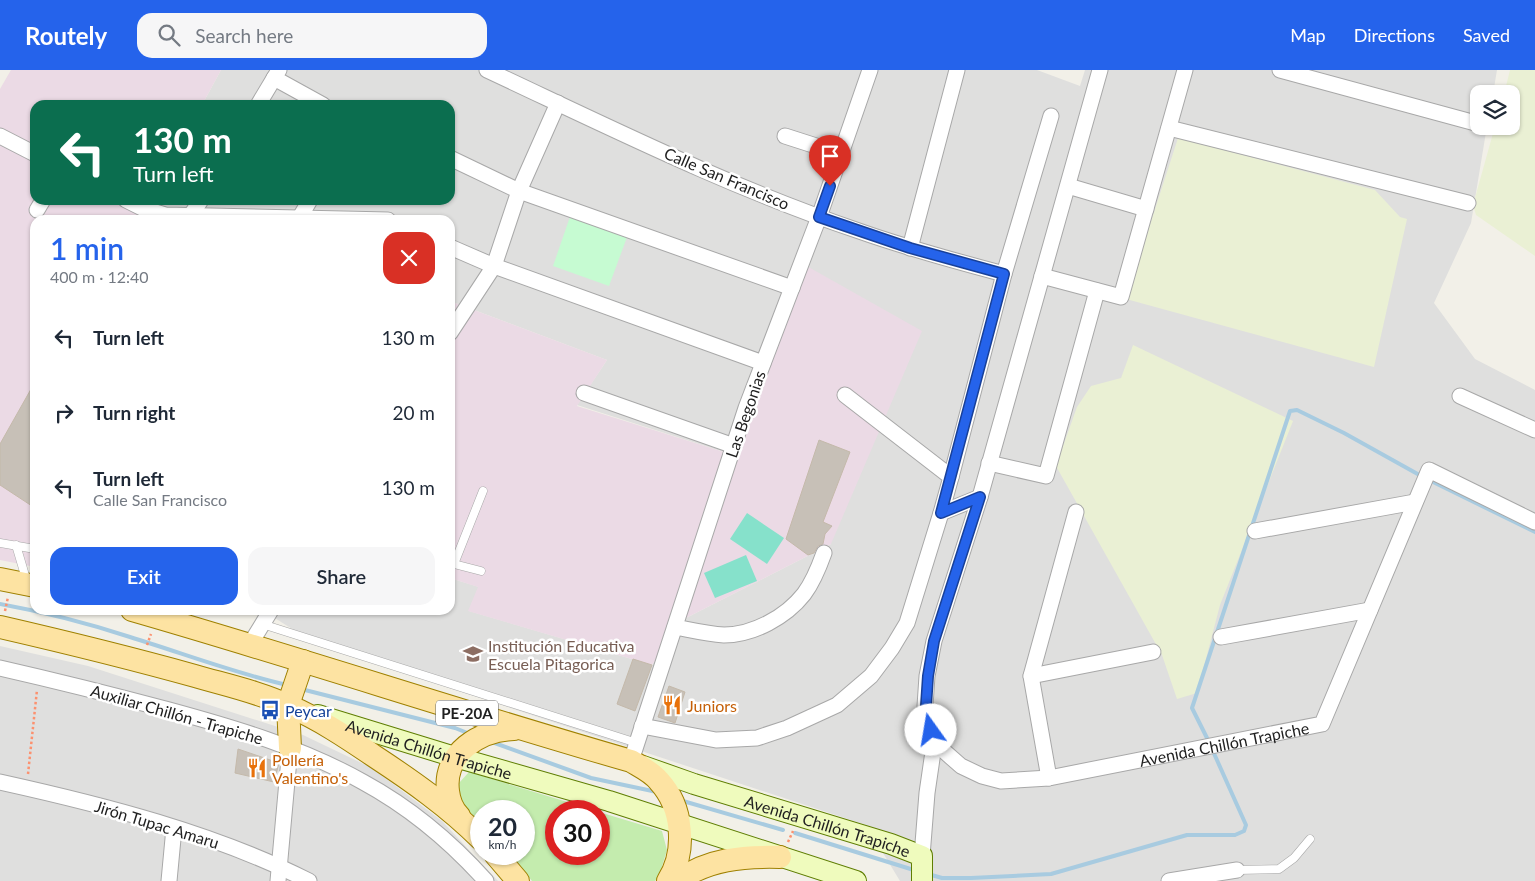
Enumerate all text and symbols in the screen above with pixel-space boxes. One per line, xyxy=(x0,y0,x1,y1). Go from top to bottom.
search box xyxy=(137,13,487,58)
text: Routely xyxy=(25,21,107,50)
icon: search xyxy=(155,21,183,49)
text: Search here xyxy=(195,24,293,47)
text: Map xyxy=(1290,24,1326,46)
text: Directions xyxy=(1354,24,1435,46)
text: Saved xyxy=(1463,24,1510,46)
map controls xyxy=(1470,85,1520,135)
button: layers xyxy=(1470,85,1520,135)
text: 130 m xyxy=(133,118,232,160)
icon: left xyxy=(50,120,115,185)
pin xyxy=(809,135,851,186)
icon: arrive xyxy=(816,142,844,170)
street label: Calle San Francisco xyxy=(662,143,792,213)
text: Turn left xyxy=(133,160,214,187)
text: 1 min xyxy=(50,230,124,266)
button: close xyxy=(383,232,435,284)
text: 400 m · 12:40 xyxy=(50,267,149,286)
icon: left xyxy=(50,324,78,352)
text: Turn left xyxy=(93,326,164,349)
text: 130 m xyxy=(381,326,435,349)
street label: Las Begonias xyxy=(721,368,769,460)
icon: right xyxy=(50,399,78,427)
text: Turn right xyxy=(93,401,175,424)
text: 20 m xyxy=(392,401,435,424)
text: Turn left xyxy=(93,467,164,490)
icon: left xyxy=(50,474,78,502)
text: 130 m xyxy=(381,476,435,499)
text: Calle San Francisco xyxy=(93,490,227,509)
button: Exit xyxy=(50,547,238,605)
button: Share xyxy=(248,547,435,605)
place label: Institución Educativa Escuela Pitagorica xyxy=(488,636,634,673)
school or university icon: Institución Educativa Escuela Pitagorica xyxy=(462,643,484,665)
street label: Auxiliar Chillón - Trapiche xyxy=(89,680,265,748)
restaurant icon: Juniors xyxy=(661,694,683,716)
place label: Juniors xyxy=(687,696,737,715)
bus stop icon: Peycar xyxy=(259,699,281,721)
road number: PE-20A xyxy=(436,700,498,726)
place label: Peycar xyxy=(285,701,332,720)
position arrow xyxy=(904,703,956,755)
street label: Avenida Chillón Trapiche xyxy=(344,715,514,782)
street label: Avenida Chillón Trapiche xyxy=(1138,717,1310,769)
place label: Pollería Valentino's xyxy=(272,750,348,787)
restaurant icon: Pollería Valentino's xyxy=(246,757,268,779)
street label: Avenida Chillón Trapiche xyxy=(743,791,913,860)
street label: Jirón Tupac Amaru xyxy=(93,796,221,852)
speed limit sign: 30 xyxy=(545,800,610,865)
text: 20 xyxy=(488,811,517,841)
text: km/h xyxy=(488,837,517,852)

